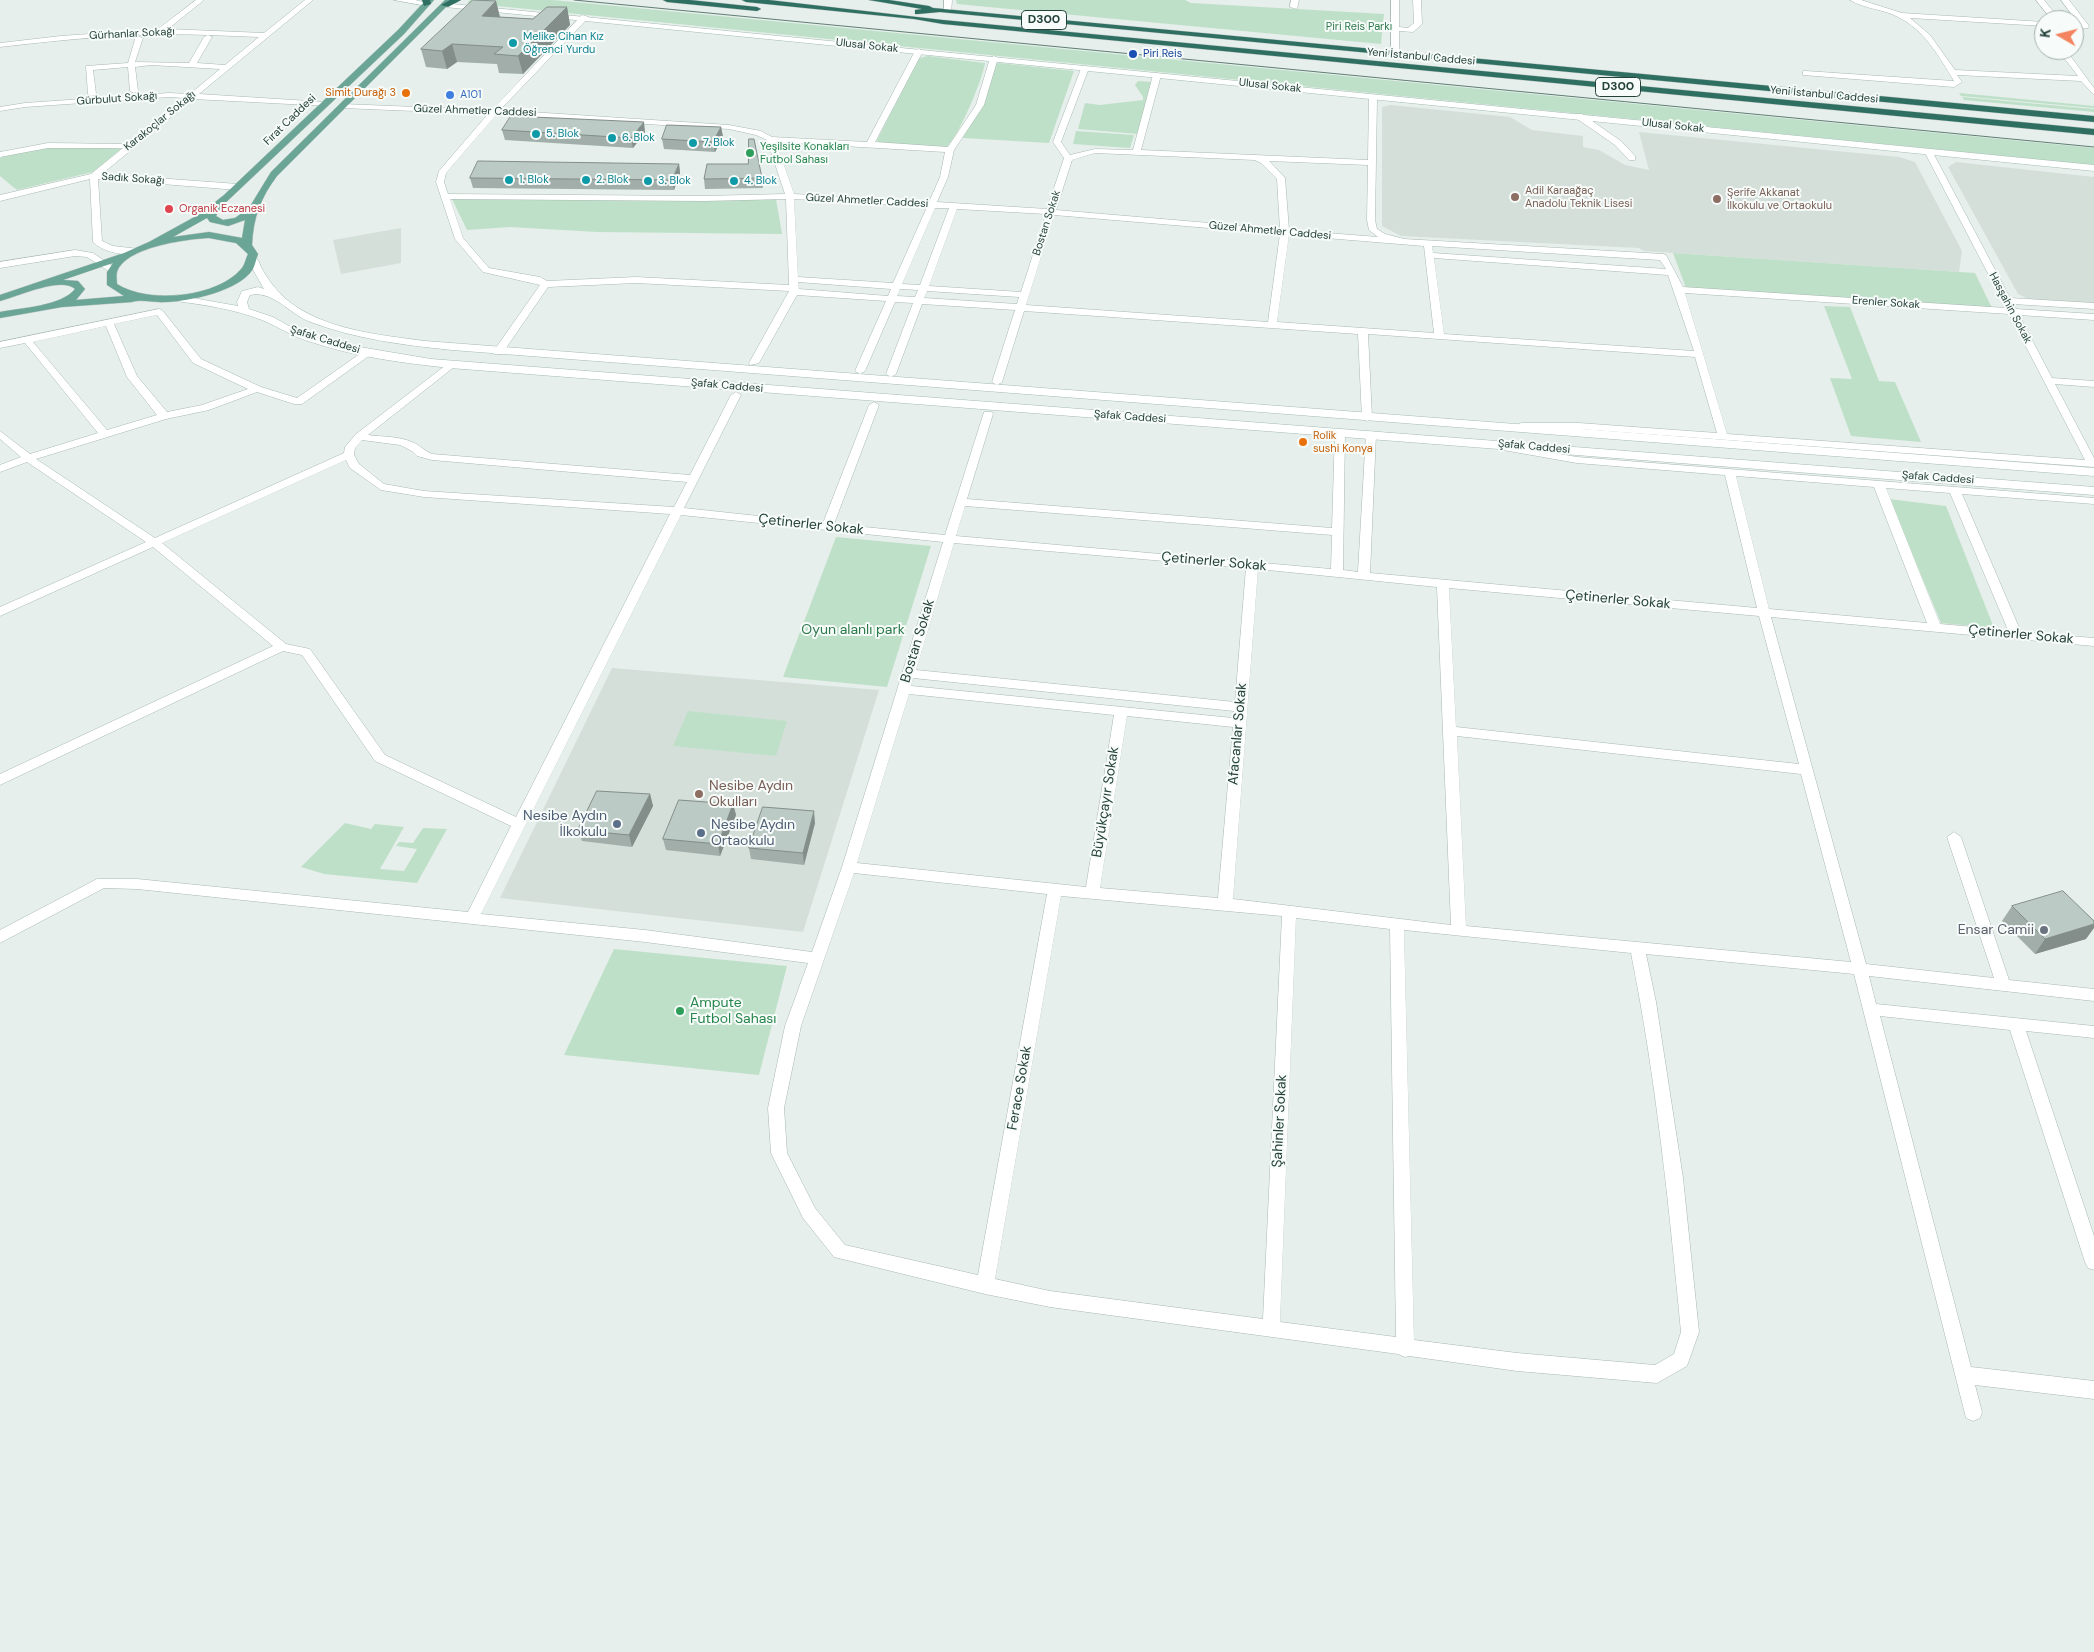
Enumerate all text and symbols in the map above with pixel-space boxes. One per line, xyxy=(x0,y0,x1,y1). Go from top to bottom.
road number: D300 xyxy=(1022,10,1066,30)
north arrow xyxy=(2034,10,2084,60)
park label: Piri Reis Parkı xyxy=(1326,20,1392,34)
street label: Gürhanlar Sokağı xyxy=(89,25,175,43)
text: K xyxy=(2036,27,2055,39)
place label: Melike Cihan Kız Öğrenci Yurdu xyxy=(523,30,604,56)
street label: Ulusal Sokak xyxy=(835,36,899,56)
marker: Melike Cihan Kız Öğrenci Yurdu xyxy=(507,37,519,49)
street label: Yeni İstanbul Caddesi xyxy=(1366,46,1476,68)
place label: Piri Reis xyxy=(1143,47,1182,61)
marker: Piri Reis xyxy=(1127,48,1139,60)
street label: Ulusal Sokak xyxy=(1238,76,1302,96)
road number: D300 xyxy=(1596,77,1640,96)
street label: Yeni İstanbul Caddesi xyxy=(1769,84,1879,106)
place label: Simit Durağı 3 xyxy=(325,86,396,100)
marker: Simit Durağı 3 xyxy=(400,87,412,99)
street label: Karakoçlar Sokağı xyxy=(121,88,199,154)
place label: A101 xyxy=(460,88,481,102)
marker: A101 xyxy=(444,89,456,101)
street label: Gürbulut Sokağı xyxy=(76,90,158,108)
street label: Fırat Caddesi xyxy=(261,92,319,148)
street label: Güzel Ahmetler Caddesi xyxy=(413,102,537,120)
street label: Ulusal Sokak xyxy=(1641,116,1705,136)
place label: 5. Blok xyxy=(546,127,579,141)
marker: 5. Blok xyxy=(530,128,542,140)
place label: 6. Blok xyxy=(622,131,655,145)
marker: 6. Blok xyxy=(606,132,618,144)
place label: 7. Blok xyxy=(703,136,734,150)
marker: 7. Blok xyxy=(687,137,699,149)
place label: Yeşilsite Konakları Futbol Sahası xyxy=(760,140,849,166)
marker: Yeşilsite Konakları Futbol Sahası xyxy=(744,147,756,159)
street label: Sadık Sokağı xyxy=(101,170,165,188)
place label: 1. Blok xyxy=(519,173,549,187)
place label: 2. Blok xyxy=(596,173,629,187)
marker: 1. Blok xyxy=(503,174,515,186)
marker: 2. Blok xyxy=(580,174,592,186)
place label: 3. Blok xyxy=(658,174,691,188)
place label: 4. Blok xyxy=(744,174,777,188)
marker: 3. Blok xyxy=(642,175,654,187)
marker: 4. Blok xyxy=(728,175,740,187)
place label: Adil Karaağaç Anadolu Teknik Lisesi xyxy=(1525,184,1632,210)
place label: Şerife Akkanat İlkokulu ve Ortaokulu xyxy=(1727,186,1832,212)
street label: Bostan Sokak xyxy=(1030,189,1064,257)
street label: Güzel Ahmetler Caddesi xyxy=(805,191,929,211)
marker: Adil Karaağaç Anadolu Teknik Lisesi xyxy=(1509,191,1521,203)
marker: Şerife Akkanat İlkokulu ve Ortaokulu xyxy=(1711,193,1723,205)
place label: Organik Eczanesi xyxy=(179,202,265,216)
marker: Organik Eczanesi xyxy=(163,203,175,215)
street label: Güzel Ahmetler Caddesi xyxy=(1208,219,1332,243)
street label: Hasşahin Sokak xyxy=(1986,270,2034,346)
street label: Erenler Sokak xyxy=(1851,294,1921,312)
street label: Şafak Caddesi xyxy=(288,323,362,357)
street label: Şafak Caddesi xyxy=(690,376,764,396)
street label: Şafak Caddesi xyxy=(1093,408,1167,426)
place label: Rolik sushi Konya xyxy=(1313,429,1373,455)
marker: Rolik sushi Konya xyxy=(1297,436,1309,448)
street label: Şafak Caddesi xyxy=(1497,437,1571,457)
street label: Şafak Caddesi xyxy=(1901,469,1975,487)
street label: Çetinerler Sokak xyxy=(757,511,865,539)
street label: Çetinerler Sokak xyxy=(1161,549,1267,575)
street label: Çetinerler Sokak xyxy=(1565,587,1671,613)
street label: Bostan Sokak xyxy=(897,597,939,685)
park label: Oyun alanlı park xyxy=(801,622,905,638)
street label: Çetinerler Sokak xyxy=(1968,622,2074,648)
street label: Afacanlar Sokak xyxy=(1225,682,1251,786)
street label: Büyükçayır Sokak xyxy=(1089,745,1123,859)
place label: Nesibe Aydın Okulları xyxy=(709,778,793,810)
marker: Nesibe Aydın Okulları xyxy=(693,788,705,800)
place label: Nesibe Aydın İlkokulu xyxy=(523,808,607,840)
place label: Nesibe Aydın Ortaokulu xyxy=(711,817,795,850)
marker: Nesibe Aydın İlkokulu xyxy=(611,818,623,830)
marker: Nesibe Aydın Ortaokulu xyxy=(695,827,707,839)
place label: Ensar Camii xyxy=(1958,922,2034,938)
marker: Ensar Camii xyxy=(2038,924,2050,936)
place label: Ampute Futbol Sahası xyxy=(690,995,776,1028)
marker: Ampute Futbol Sahası xyxy=(674,1005,686,1017)
street label: Ferace Sokak xyxy=(1004,1044,1036,1132)
street label: Şahinler Sokak xyxy=(1269,1074,1291,1168)

